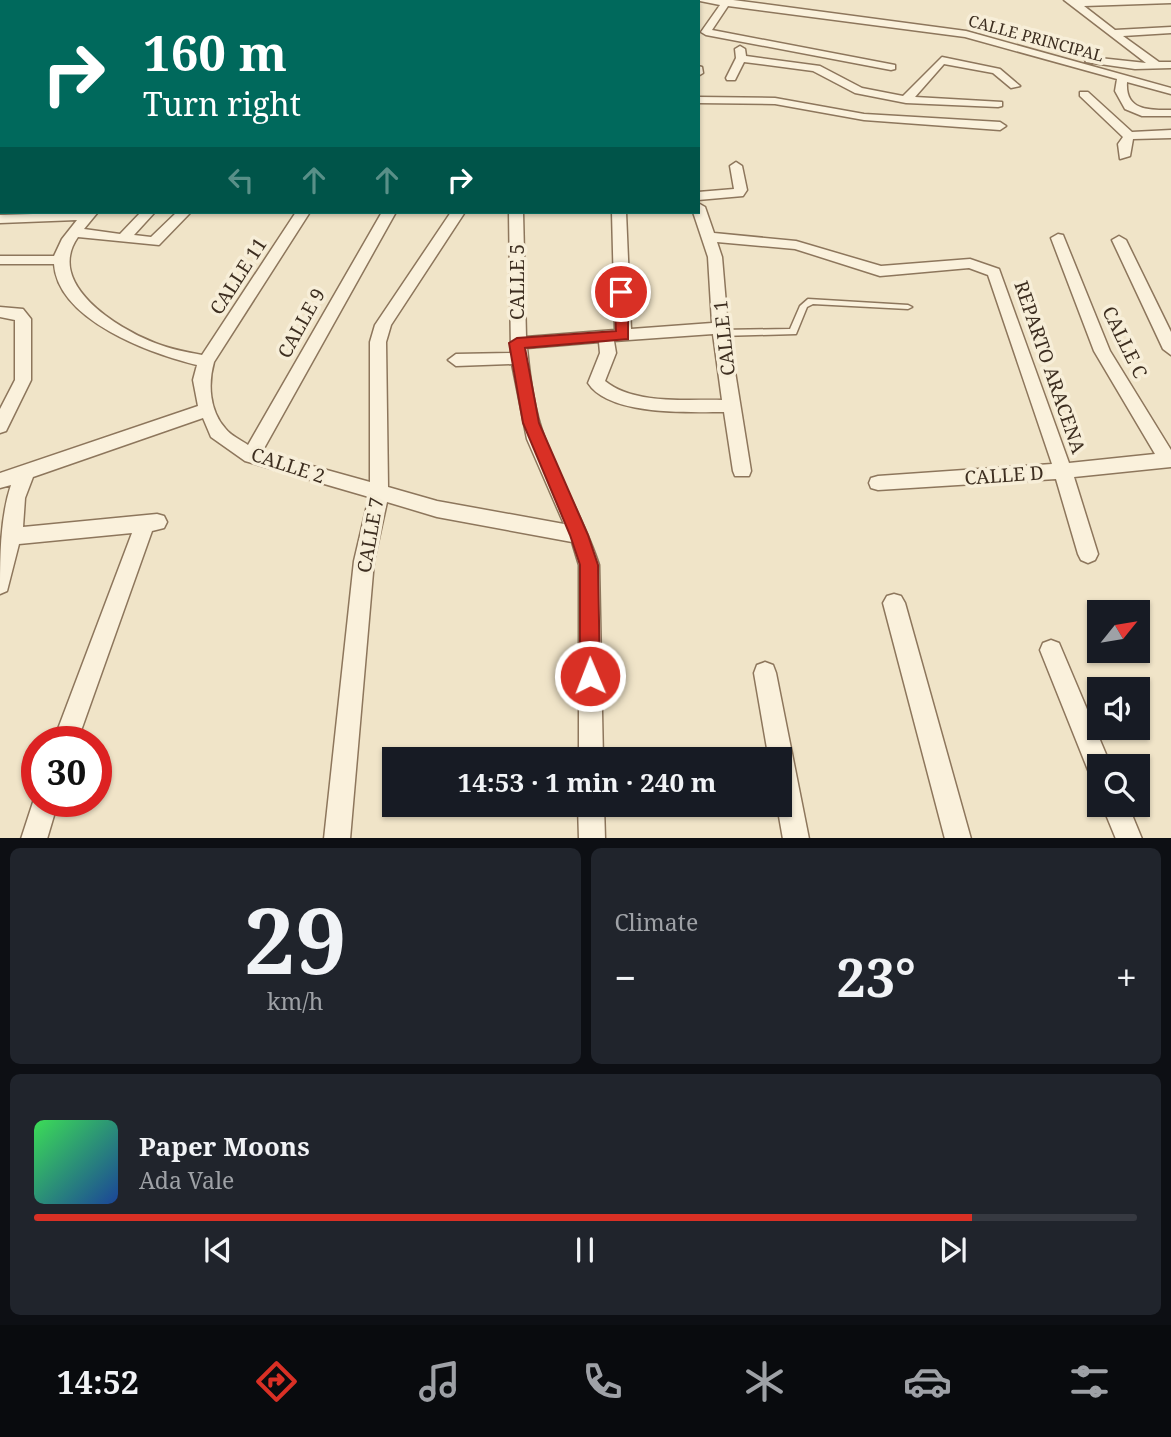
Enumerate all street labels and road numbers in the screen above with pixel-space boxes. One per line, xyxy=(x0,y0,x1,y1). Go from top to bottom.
street label: CALLE PRINCIPAL xyxy=(966,9,1106,67)
street label: CALLE 11 xyxy=(203,233,273,319)
street label: CALLE 5 xyxy=(504,244,530,320)
street label: REPARTO ARACENA xyxy=(1008,277,1092,457)
street label: CALLE 9 xyxy=(271,283,331,363)
street label: CALLE 1 xyxy=(707,299,741,377)
street label: CALLE C xyxy=(1096,302,1154,383)
street label: CALLE 2 xyxy=(248,441,328,489)
street label: CALLE D xyxy=(964,459,1044,491)
street label: CALLE 7 xyxy=(351,495,389,575)

